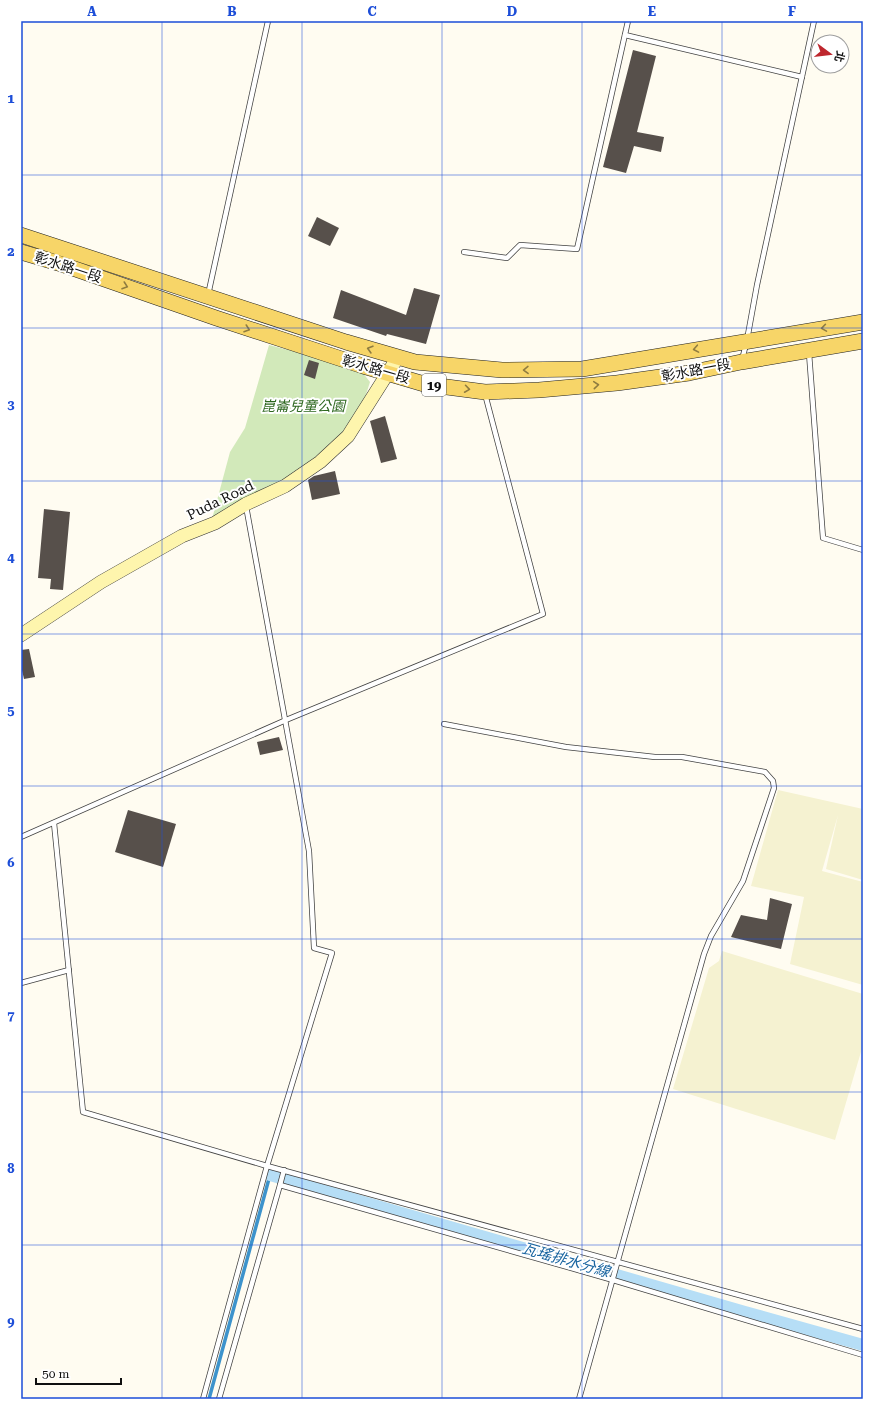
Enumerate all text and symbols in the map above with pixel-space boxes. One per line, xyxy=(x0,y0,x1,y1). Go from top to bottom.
text: A xyxy=(87,4,97,19)
text: B xyxy=(227,4,237,19)
text: C xyxy=(367,4,377,19)
text: D xyxy=(507,4,517,19)
text: E xyxy=(648,4,656,19)
text: F xyxy=(788,4,796,19)
north arrow xyxy=(810,34,850,74)
text: 北 xyxy=(831,49,847,63)
text: 1 xyxy=(7,91,15,106)
text: 2 xyxy=(7,244,15,259)
street label: 彰水路一段 xyxy=(32,249,104,285)
one-way arrow xyxy=(121,281,128,290)
one-way arrow xyxy=(821,323,828,332)
one-way arrow xyxy=(244,324,251,332)
one-way arrow xyxy=(693,344,699,353)
one-way arrow xyxy=(367,345,374,354)
street label: 彰水路一段 xyxy=(340,352,412,386)
street label: 彰水路一段 xyxy=(660,355,732,385)
one-way arrow xyxy=(523,366,529,374)
road number: 19 xyxy=(422,374,446,396)
one-way arrow xyxy=(593,381,599,390)
one-way arrow xyxy=(464,384,470,393)
text: 3 xyxy=(7,397,15,412)
park label: 崑崙兒童公園 xyxy=(261,398,347,414)
street label: Puda Road xyxy=(184,477,256,523)
text: 4 xyxy=(7,550,15,565)
text: 5 xyxy=(7,703,15,718)
text: 6 xyxy=(7,855,15,870)
text: 7 xyxy=(7,1008,15,1023)
text: 8 xyxy=(7,1161,15,1176)
water label: 瓦瑤排水分線 xyxy=(520,1239,614,1282)
text: 9 xyxy=(7,1314,15,1329)
scale bar xyxy=(36,1360,121,1386)
text: 50 m xyxy=(42,1367,69,1381)

